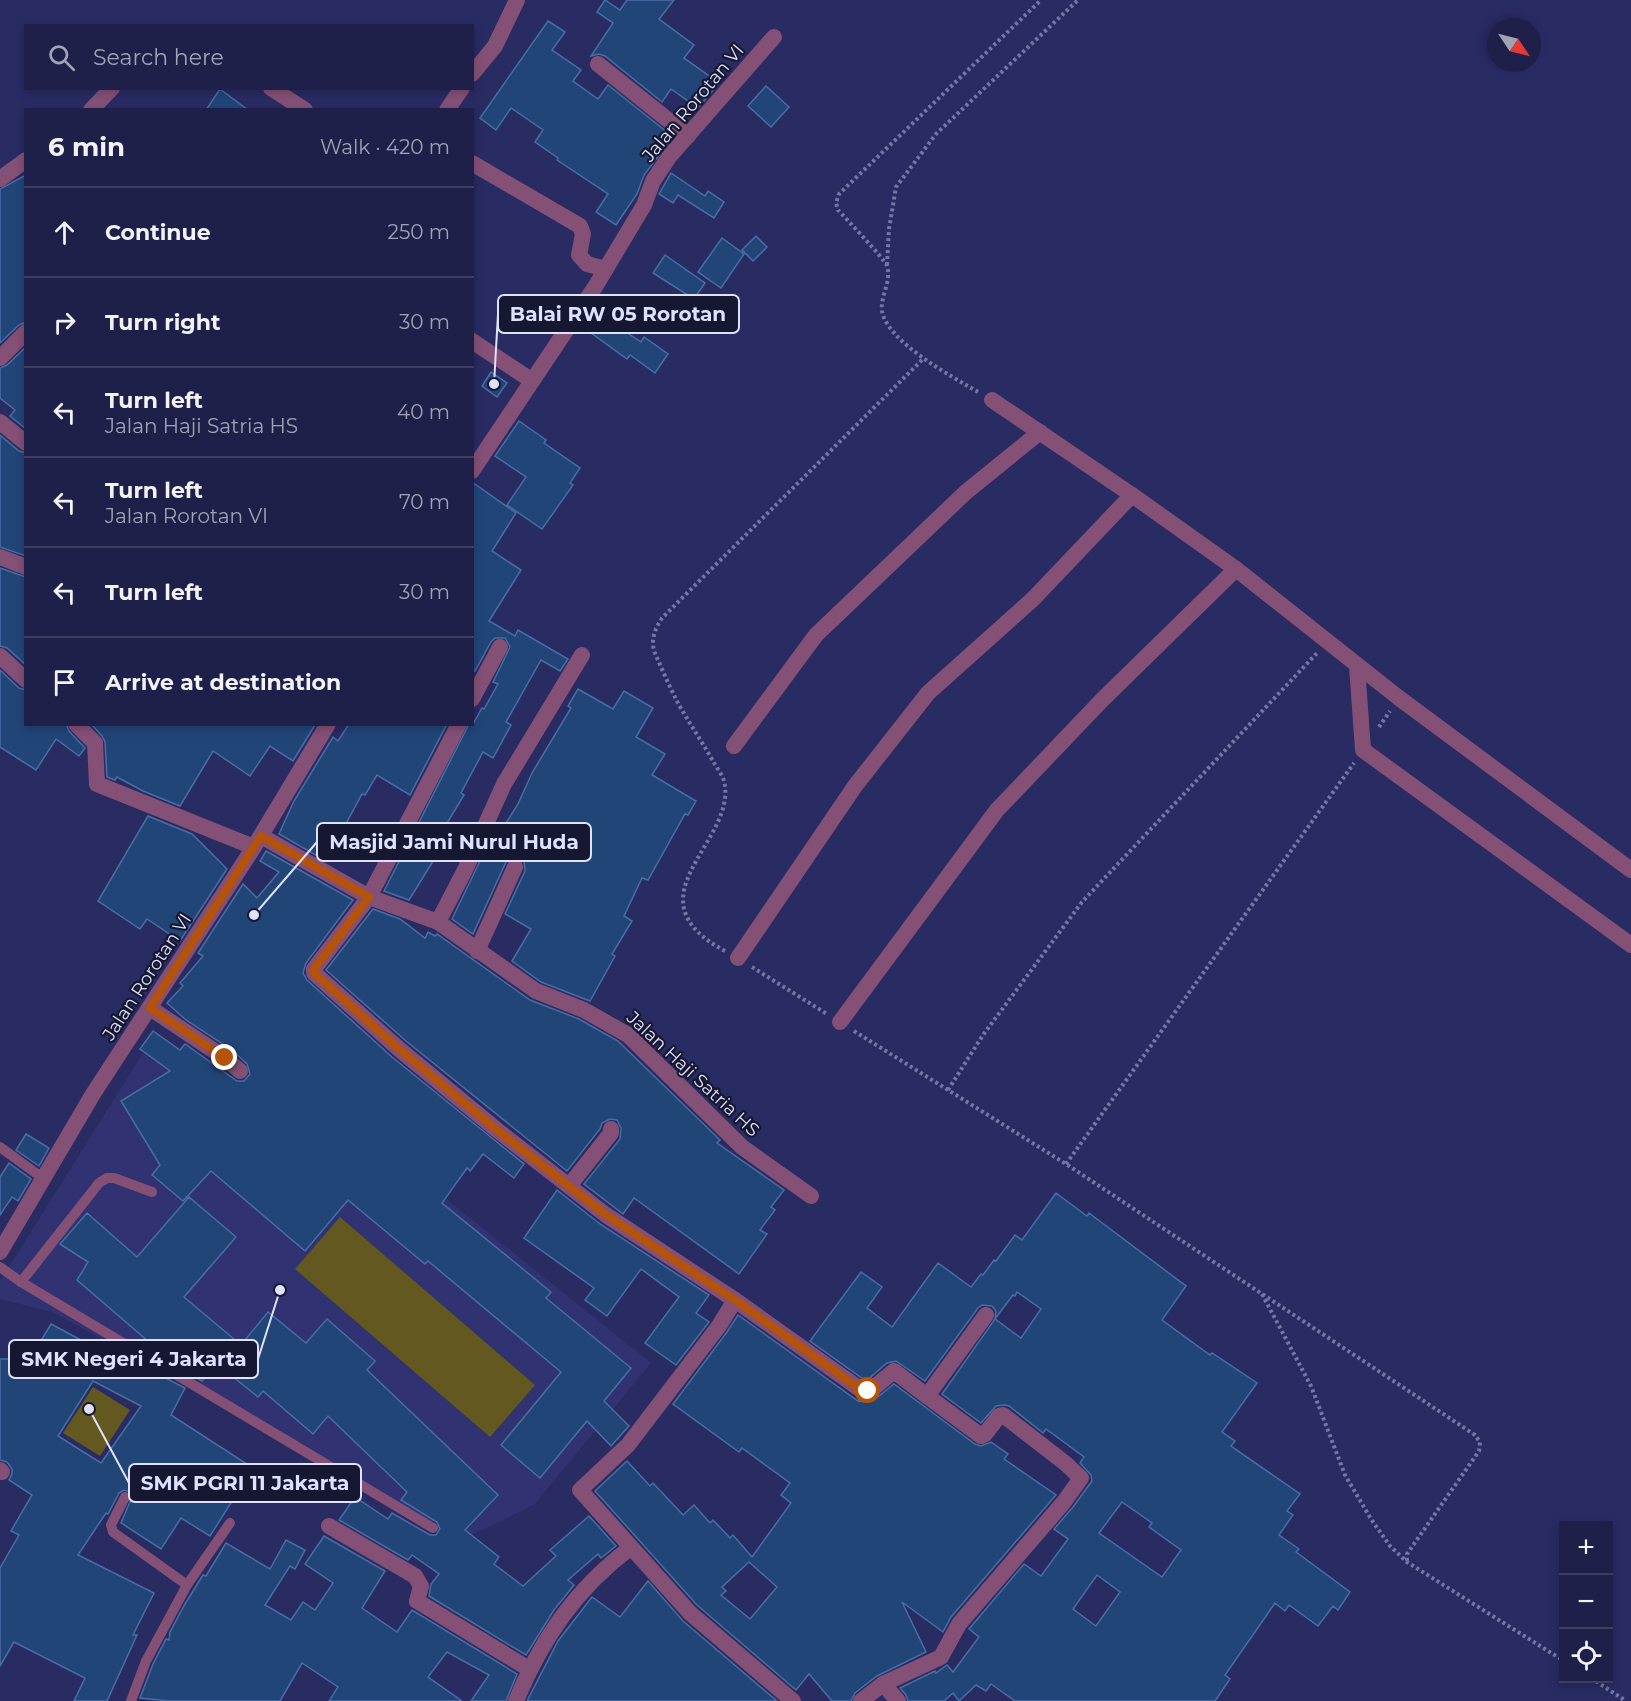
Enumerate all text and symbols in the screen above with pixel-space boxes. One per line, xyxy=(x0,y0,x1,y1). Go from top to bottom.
north arrow xyxy=(1487,18,1541,72)
search box xyxy=(24,24,474,90)
street label: Jalan Rorotan VI xyxy=(637,40,749,167)
icon: search xyxy=(45,41,78,74)
text: Search here xyxy=(93,44,224,71)
text: 6 min xyxy=(48,131,125,163)
text: Walk · 420 m xyxy=(320,135,450,159)
icon: ahead xyxy=(48,216,81,249)
text: Continue xyxy=(105,219,211,246)
text: 250 m xyxy=(388,220,450,244)
callout: Balai RW 05 Rorotan xyxy=(498,295,739,333)
text: Balai RW 05 Rorotan xyxy=(510,302,726,326)
icon: right xyxy=(48,306,81,339)
text: Turn right xyxy=(105,309,220,336)
text: 30 m xyxy=(399,310,450,334)
text: Turn left xyxy=(105,387,203,414)
icon: left xyxy=(48,396,81,429)
text: 40 m xyxy=(397,400,450,424)
text: Jalan Haji Satria HS xyxy=(105,414,298,438)
text: Turn left xyxy=(105,477,203,504)
icon: left xyxy=(48,486,81,519)
text: 70 m xyxy=(399,490,450,514)
text: Jalan Rorotan VI xyxy=(105,504,268,528)
icon: left xyxy=(48,576,81,609)
text: Turn left xyxy=(105,579,203,606)
text: 30 m xyxy=(399,580,450,604)
icon: arrive xyxy=(48,666,81,699)
text: Arrive at destination xyxy=(105,669,341,696)
callout: Masjid Jami Nurul Huda xyxy=(317,823,591,861)
text: Masjid Jami Nurul Huda xyxy=(329,830,579,854)
street label: Jalan Rorotan VI xyxy=(97,909,196,1045)
street label: Jalan Haji Satria HS xyxy=(621,1006,764,1141)
route end xyxy=(211,1044,237,1070)
callout: SMK Negeri 4 Jakarta xyxy=(9,1340,258,1378)
text: SMK Negeri 4 Jakarta xyxy=(21,1347,247,1371)
route start xyxy=(854,1377,880,1403)
callout: SMK PGRI 11 Jakarta xyxy=(129,1464,361,1502)
text: SMK PGRI 11 Jakarta xyxy=(141,1471,349,1495)
map controls xyxy=(1559,1521,1613,1683)
button: + xyxy=(1559,1521,1613,1575)
button: − xyxy=(1559,1575,1613,1629)
button: locate xyxy=(1559,1629,1613,1683)

